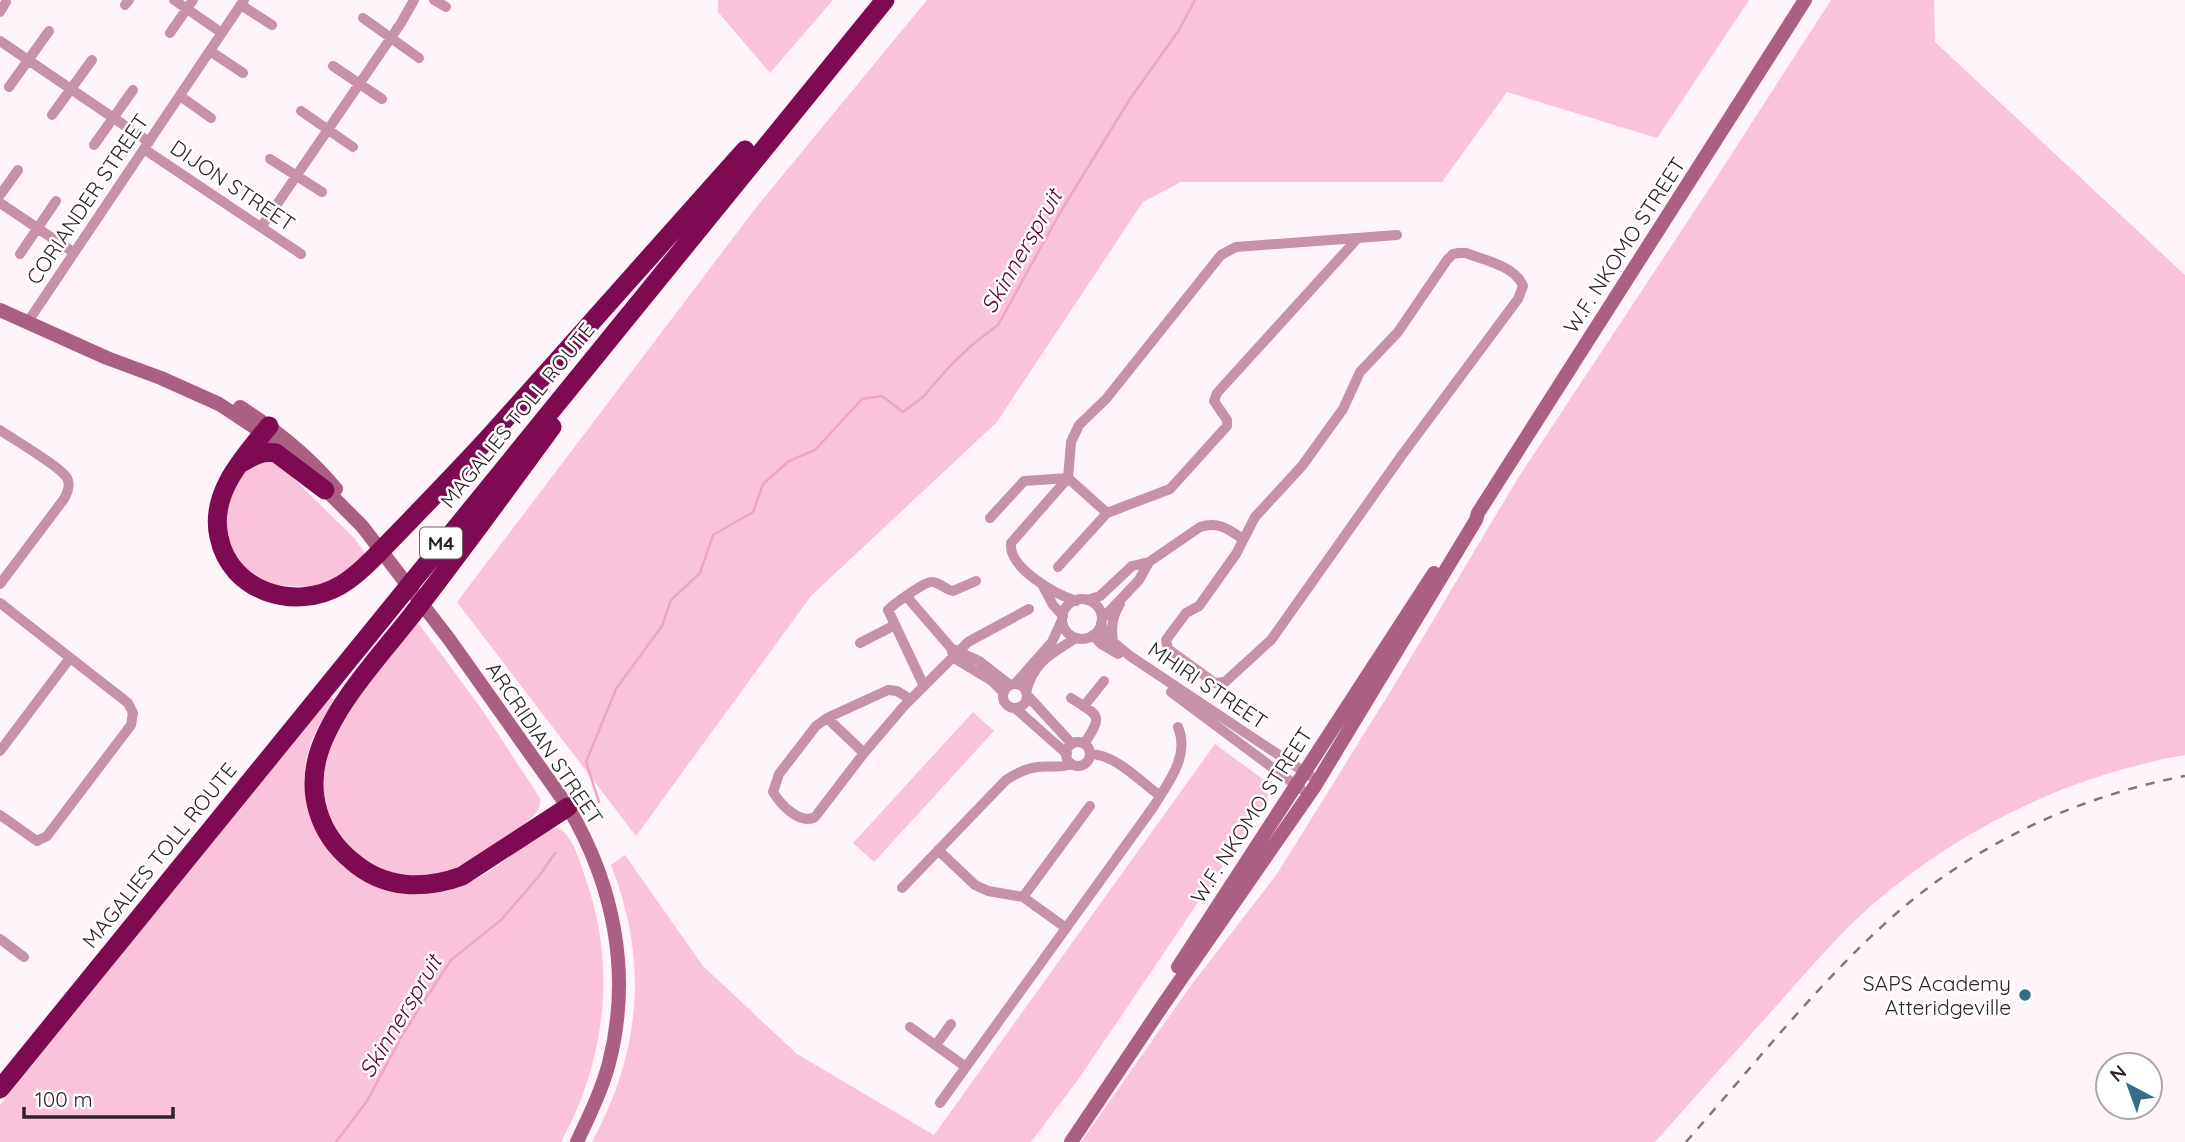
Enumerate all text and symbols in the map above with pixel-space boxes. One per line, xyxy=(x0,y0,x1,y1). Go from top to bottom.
street label: CORIANDER STREET xyxy=(20,109,154,289)
street label: DIJON STREET xyxy=(166,134,300,236)
street label: W.F. NKOMO STREET xyxy=(1557,152,1691,338)
water label: Skinnerspruit xyxy=(974,182,1069,318)
street label: MAGALIES TOLL ROUTE xyxy=(434,317,600,513)
road number: M4 xyxy=(420,528,462,558)
street label: MHIRI STREET xyxy=(1144,636,1272,734)
street label: ARCRIDIAN STREET xyxy=(481,657,609,829)
street label: W.F. NKOMO STREET xyxy=(1184,722,1318,908)
street label: MAGALIES TOLL ROUTE xyxy=(76,757,242,953)
water label: Skinnerspruit xyxy=(352,948,449,1083)
place label: SAPS Academy Atteridgeville xyxy=(1863,970,2011,1020)
marker: SAPS Academy Atteridgeville xyxy=(2017,987,2033,1003)
north arrow xyxy=(2094,1051,2164,1121)
text: N xyxy=(2105,1060,2131,1087)
scale bar xyxy=(24,1076,173,1120)
text: 100 m xyxy=(35,1086,93,1112)

